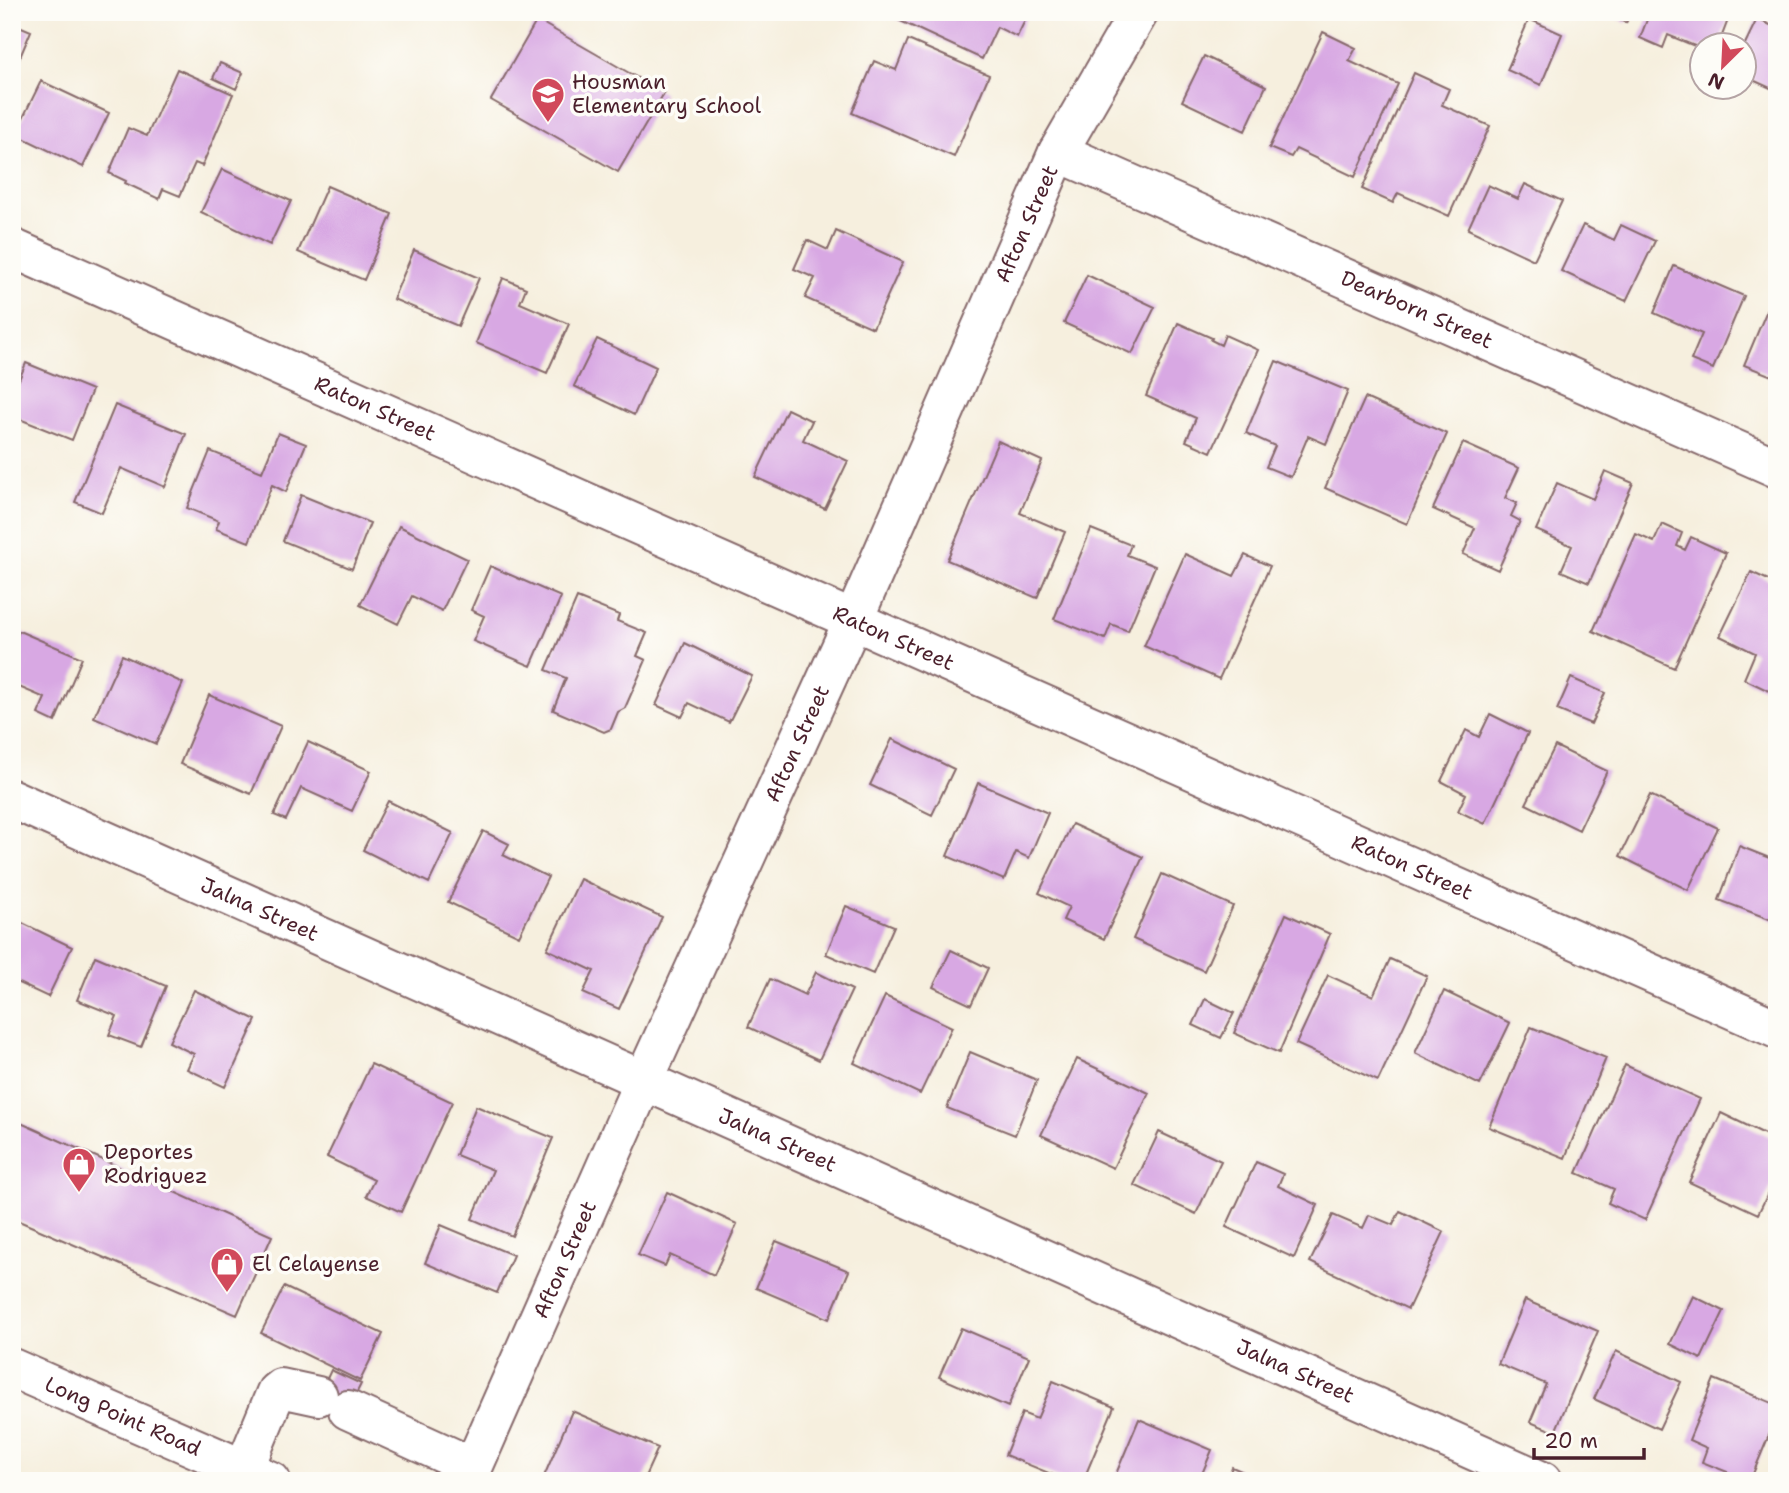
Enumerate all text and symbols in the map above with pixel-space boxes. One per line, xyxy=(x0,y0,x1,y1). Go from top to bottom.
north arrow xyxy=(1688,32,1758,102)
text: N xyxy=(1704,67,1728,96)
place label: Housman Elementary School xyxy=(572,68,762,120)
school or university icon: Housman Elementary School xyxy=(529,75,567,124)
street label: Afton Street xyxy=(989,161,1065,287)
street label: Dearborn Street xyxy=(1337,264,1497,355)
street label: Raton Street xyxy=(310,370,440,448)
street label: Raton Street xyxy=(828,599,959,677)
street label: Afton Street xyxy=(758,681,836,807)
street label: Raton Street xyxy=(1347,828,1477,907)
street label: Jalna Street xyxy=(196,871,323,948)
street label: Jalna Street xyxy=(714,1102,841,1179)
place label: Deportes Rodriguez xyxy=(104,1138,207,1190)
shop icon: Deportes Rodriguez xyxy=(60,1145,98,1194)
street label: Afton Street xyxy=(527,1196,603,1323)
shop icon: El Celayense xyxy=(208,1245,246,1294)
place label: El Celayense xyxy=(252,1250,380,1278)
street label: Jalna Street xyxy=(1232,1332,1359,1410)
street label: Long Point Road xyxy=(40,1370,205,1463)
scale bar xyxy=(1534,1416,1644,1460)
text: 20 m xyxy=(1544,1427,1598,1455)

